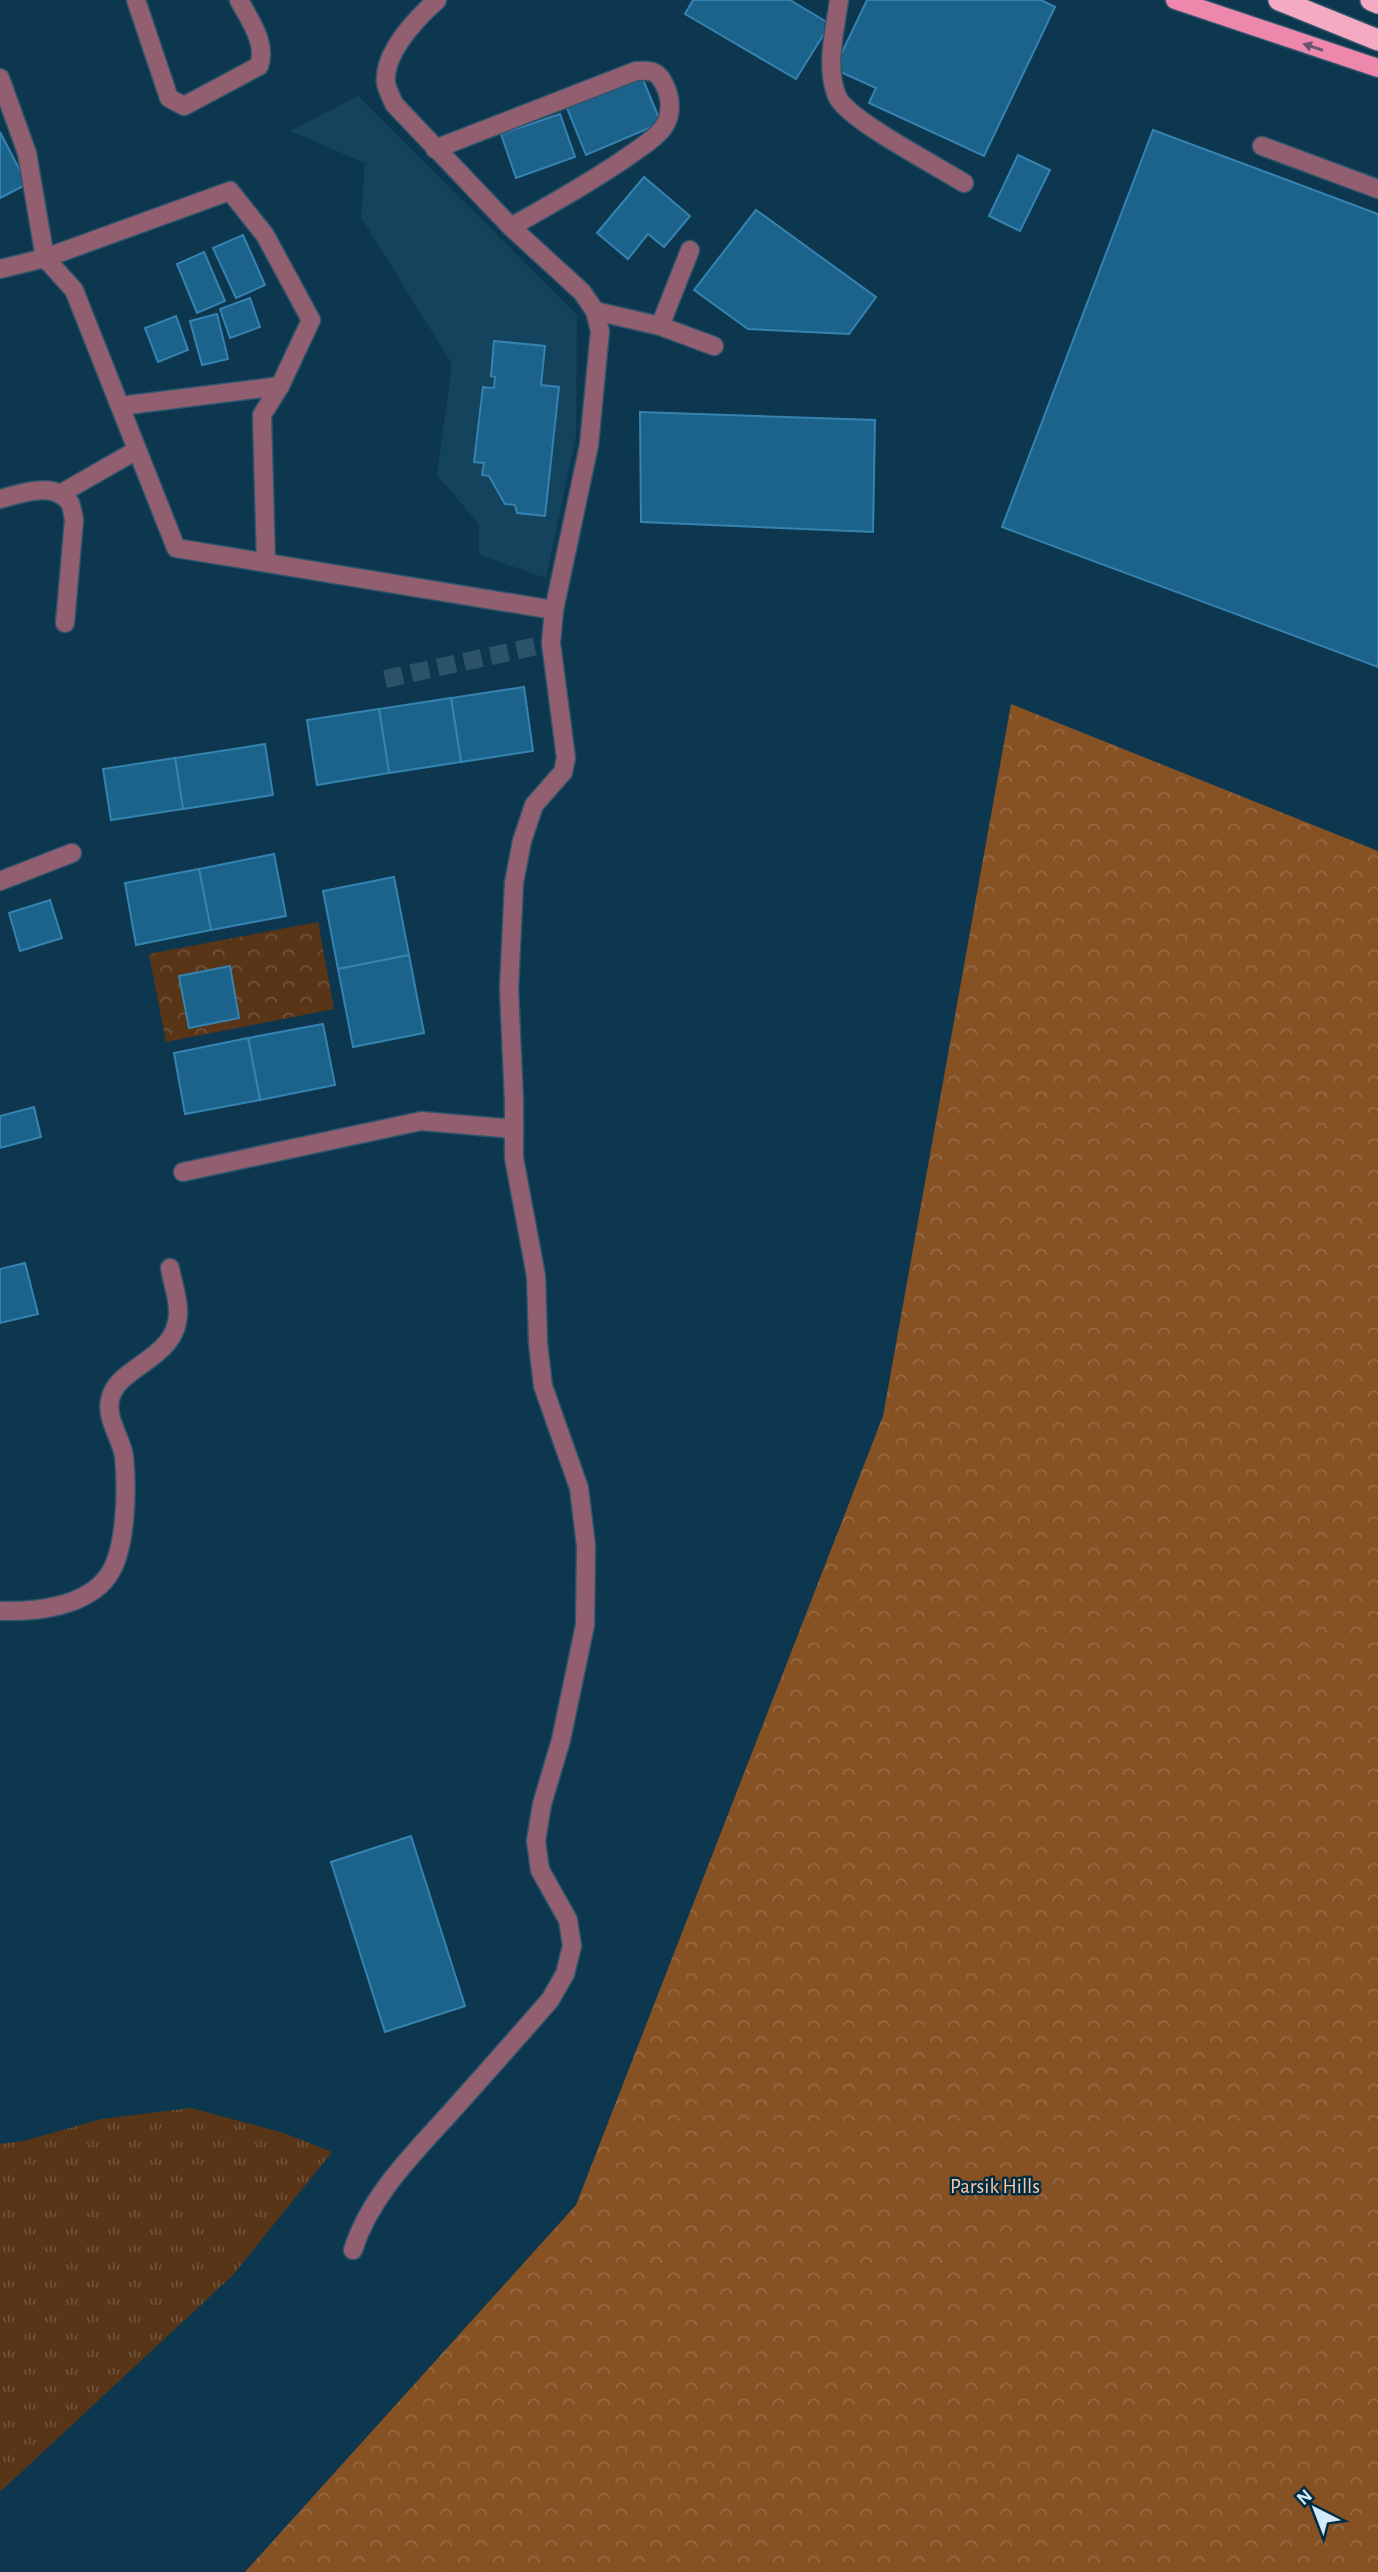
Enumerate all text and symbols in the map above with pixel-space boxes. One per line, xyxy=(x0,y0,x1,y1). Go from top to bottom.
one-way arrow xyxy=(1303,41,1324,52)
park label: Parsik Hills xyxy=(950,2176,1040,2197)
north arrow xyxy=(1280,2474,1350,2544)
text: N xyxy=(1293,2486,1316,2509)

